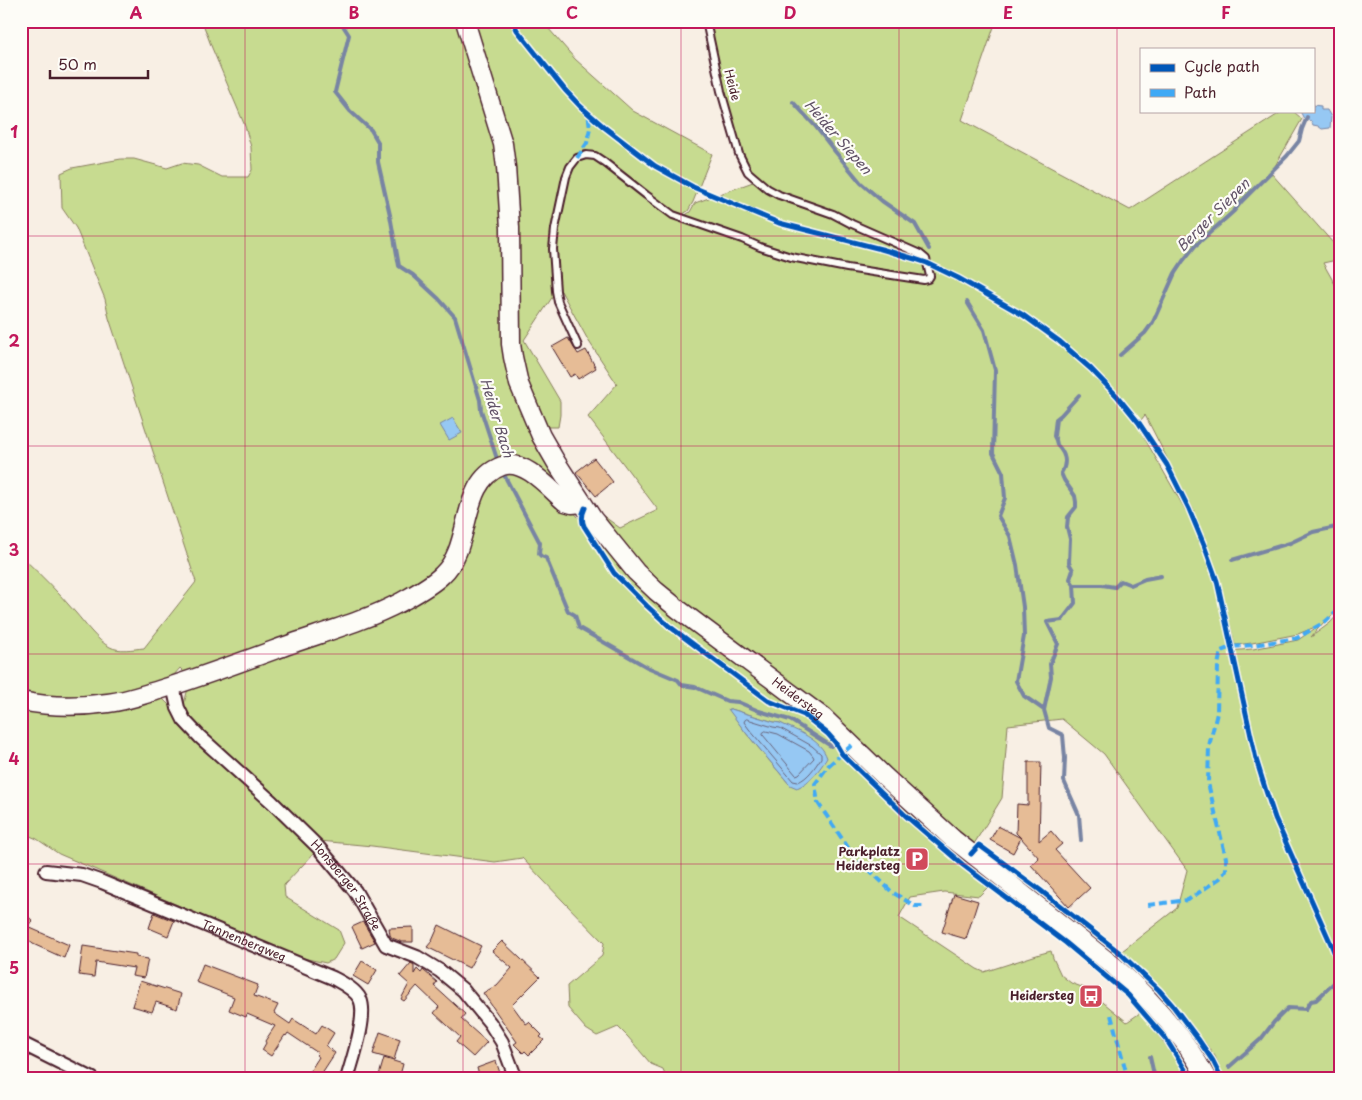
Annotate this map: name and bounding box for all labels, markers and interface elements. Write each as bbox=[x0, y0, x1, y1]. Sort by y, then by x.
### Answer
text: A bbox=[130, 0, 143, 24]
text: B bbox=[349, 0, 360, 24]
text: C bbox=[566, 0, 578, 24]
text: D bbox=[784, 0, 796, 24]
text: E bbox=[1003, 0, 1013, 24]
text: F bbox=[1221, 0, 1231, 24]
scale bar bbox=[50, 48, 148, 80]
legend bbox=[1140, 48, 1314, 112]
text: 50 m bbox=[58, 52, 97, 75]
text: Cycle path bbox=[1184, 54, 1260, 77]
street label: Heide bbox=[720, 67, 746, 102]
text: Path bbox=[1184, 80, 1216, 103]
water label: Heider Siepen bbox=[800, 95, 877, 179]
text: 1 bbox=[10, 119, 18, 143]
water label: Berger Siepen bbox=[1171, 173, 1254, 256]
text: 2 bbox=[8, 328, 20, 352]
water label: Heider Bach bbox=[475, 376, 520, 461]
text: 3 bbox=[9, 537, 19, 561]
street label: Heidersteg bbox=[769, 672, 828, 723]
text: 4 bbox=[9, 746, 20, 770]
street label: Honsberger Straße bbox=[307, 835, 386, 934]
place label: Parkplatz Heidersteg bbox=[836, 842, 900, 874]
parking icon: Parkplatz Heidersteg bbox=[904, 846, 930, 872]
street label: Tannenbergweg bbox=[199, 914, 289, 966]
text: 5 bbox=[9, 955, 19, 979]
bus stop icon: Heidersteg bbox=[1078, 983, 1104, 1009]
place label: Heidersteg bbox=[1010, 986, 1074, 1004]

